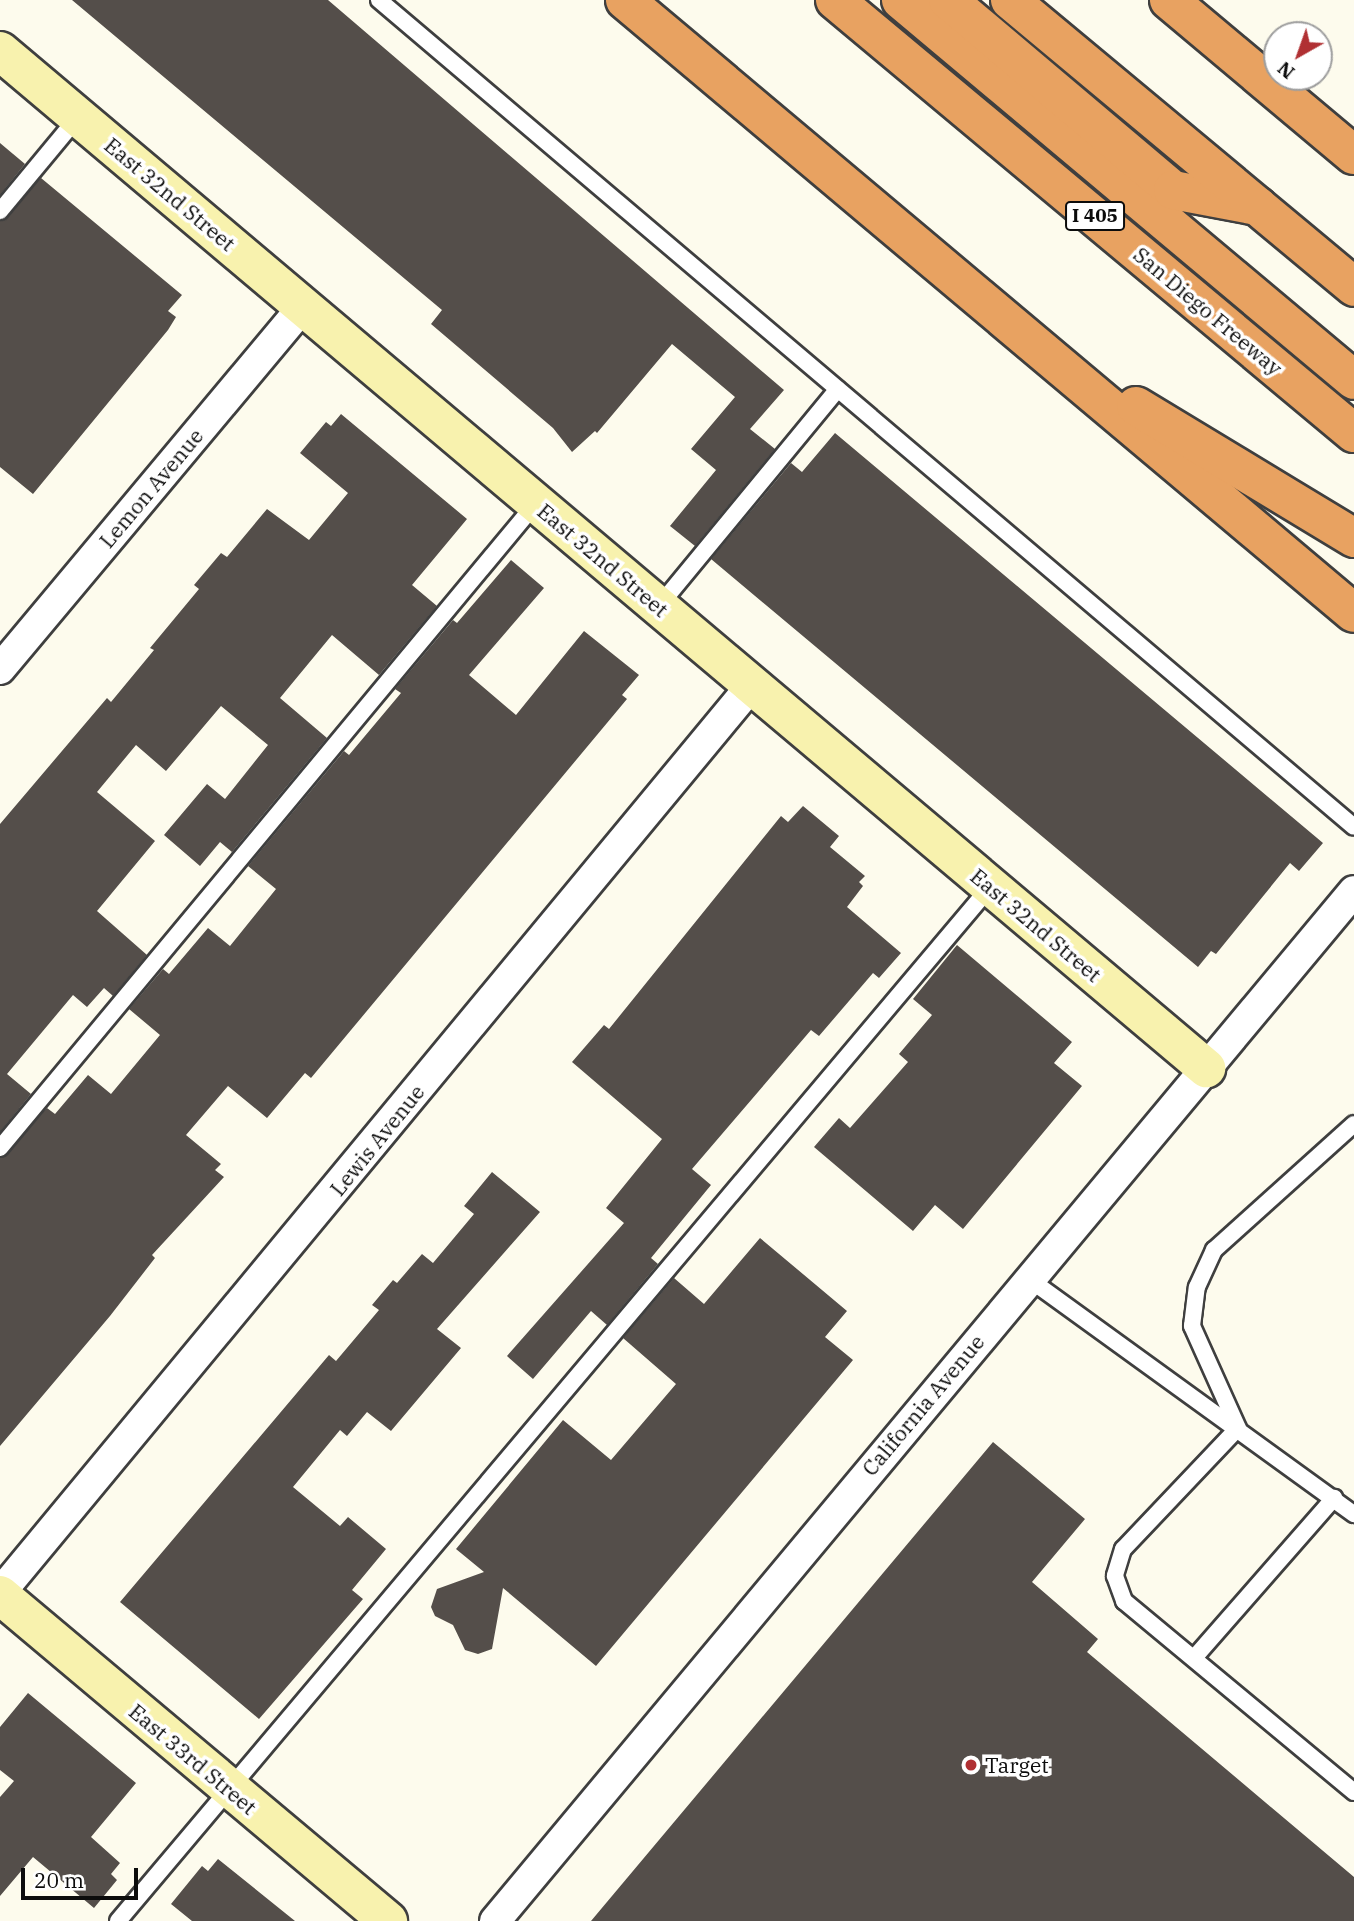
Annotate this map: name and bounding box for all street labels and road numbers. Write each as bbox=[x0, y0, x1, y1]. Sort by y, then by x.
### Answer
street label: East 32nd Street bbox=[100, 132, 240, 256]
road number: I 405 bbox=[1064, 200, 1126, 232]
street label: San Diego Freeway bbox=[1129, 242, 1287, 380]
street label: Lemon Avenue bbox=[94, 423, 208, 553]
street label: East 32nd Street bbox=[533, 498, 673, 622]
street label: East 32nd Street bbox=[966, 863, 1106, 987]
street label: Lewis Avenue bbox=[325, 1079, 429, 1201]
street label: California Avenue bbox=[857, 1329, 989, 1481]
street label: East 33rd Street bbox=[124, 1698, 262, 1820]

